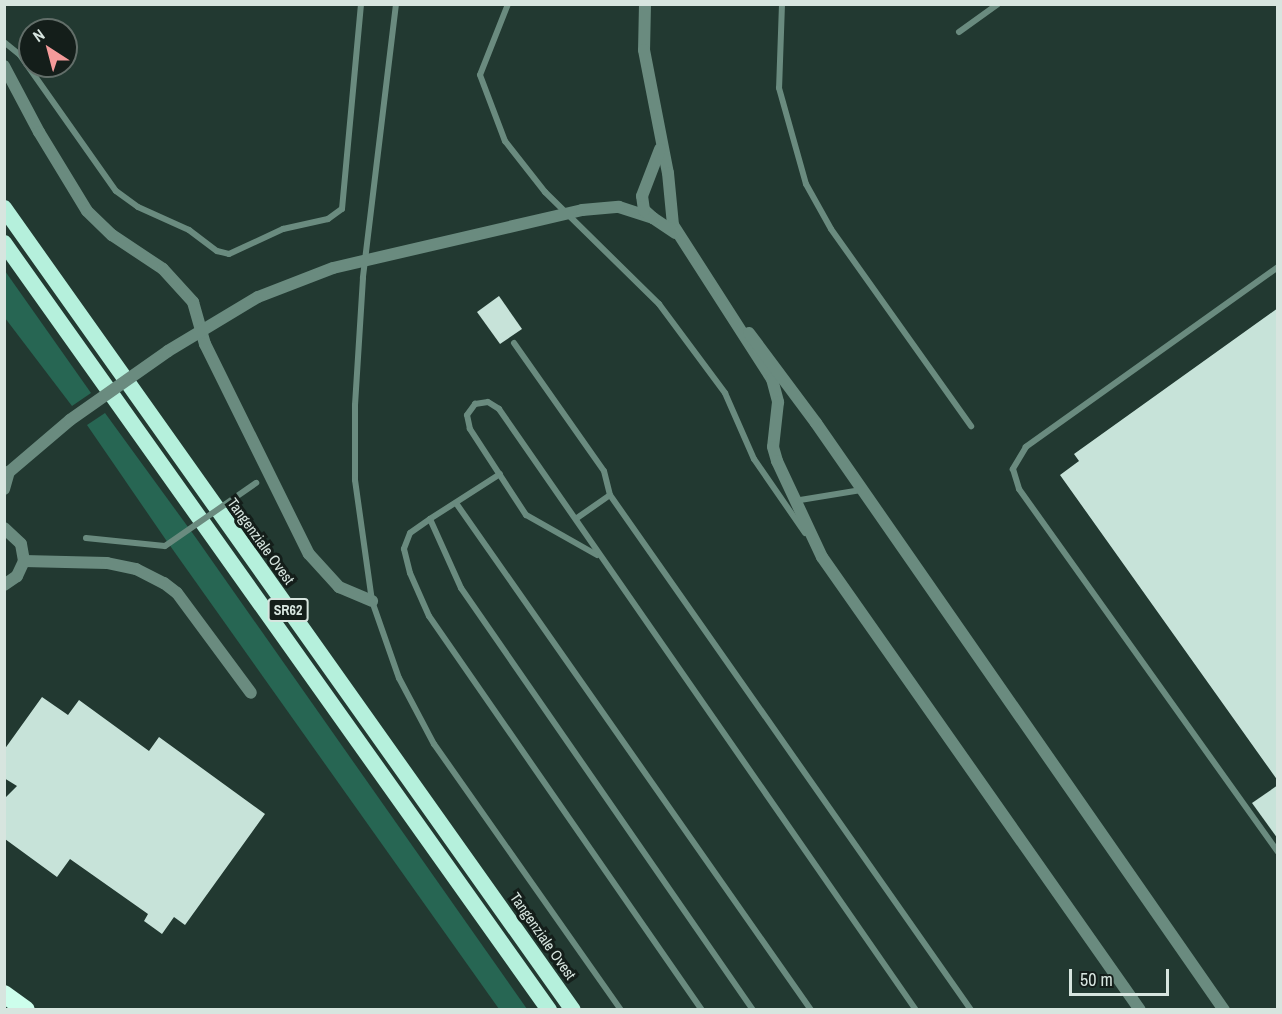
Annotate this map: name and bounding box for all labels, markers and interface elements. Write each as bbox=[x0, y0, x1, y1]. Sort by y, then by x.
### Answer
north arrow bbox=[18, 18, 78, 78]
text: N bbox=[28, 23, 49, 47]
street label: Tangenziale Ovest bbox=[224, 494, 298, 588]
road number: SR62 bbox=[267, 599, 309, 621]
street label: Tangenziale Ovest bbox=[506, 889, 580, 983]
scale bar bbox=[1072, 957, 1172, 995]
text: 50 m bbox=[1080, 967, 1113, 992]

